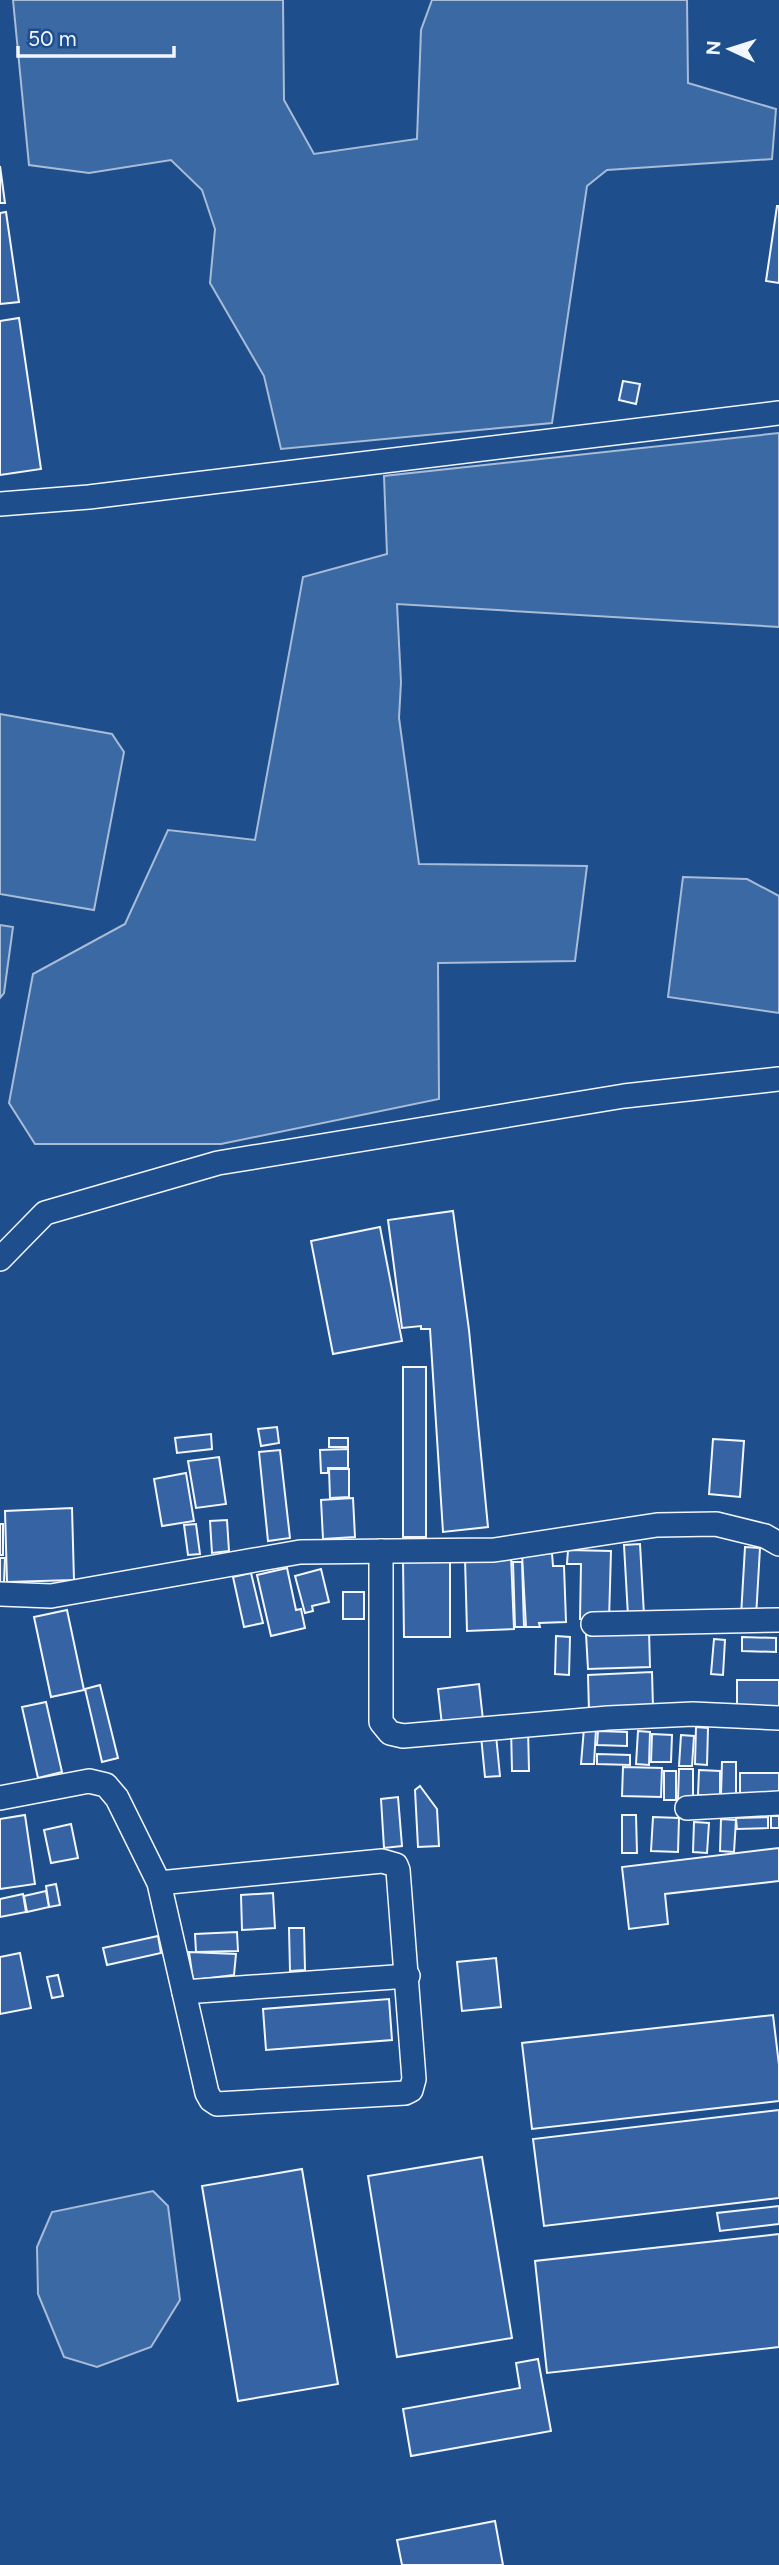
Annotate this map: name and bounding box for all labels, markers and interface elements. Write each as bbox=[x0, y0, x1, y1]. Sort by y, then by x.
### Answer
scale bar bbox=[18, 14, 173, 58]
north arrow bbox=[695, 14, 765, 84]
text: 50 m bbox=[28, 26, 77, 51]
text: N bbox=[702, 40, 726, 56]

